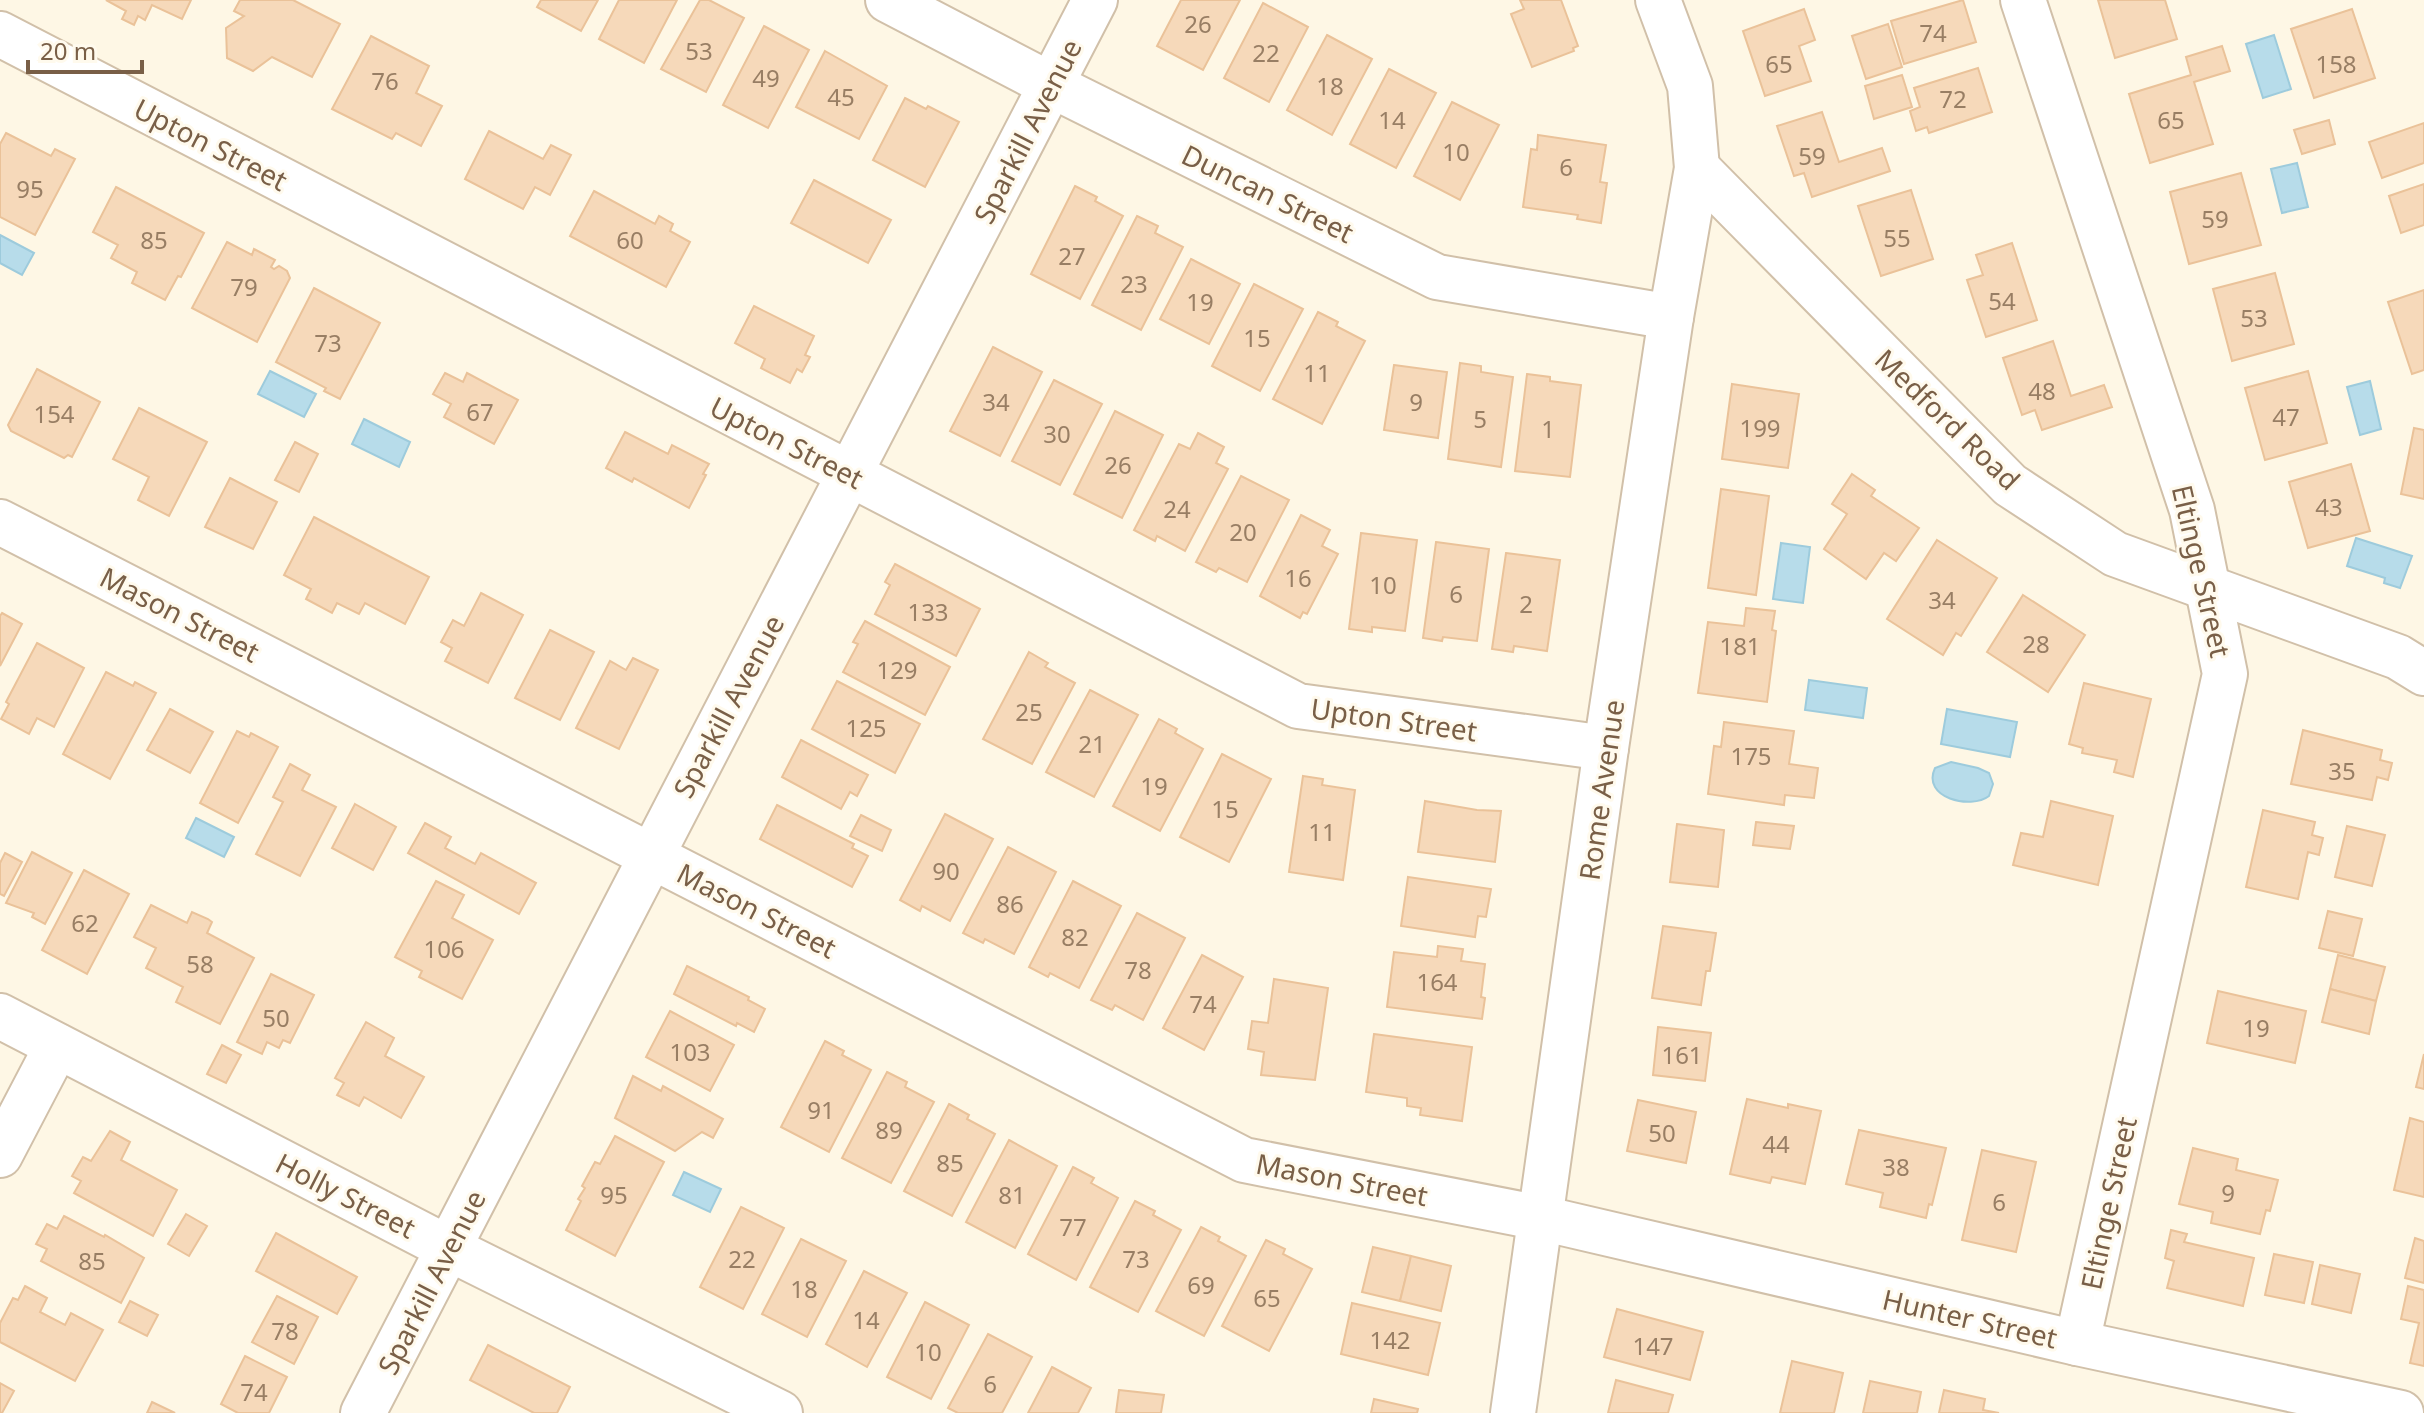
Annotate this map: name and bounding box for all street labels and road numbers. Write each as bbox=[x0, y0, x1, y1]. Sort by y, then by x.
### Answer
street label: Sparkill Avenue bbox=[964, 32, 1090, 230]
street label: Upton Street bbox=[128, 89, 294, 199]
street label: Duncan Street bbox=[1176, 135, 1360, 251]
street label: Medford Road bbox=[1867, 340, 2029, 498]
street label: Upton Street bbox=[704, 387, 870, 497]
street label: Eltinge Street bbox=[2164, 481, 2240, 661]
street label: Mason Street bbox=[94, 558, 266, 670]
street label: Sparkill Avenue bbox=[664, 608, 792, 804]
street label: Upton Street bbox=[1308, 689, 1480, 749]
street label: Rome Avenue bbox=[1570, 697, 1632, 883]
street label: Mason Street bbox=[671, 854, 843, 966]
street label: Eltinge Street bbox=[2071, 1113, 2145, 1293]
street label: Holly Street bbox=[270, 1144, 422, 1246]
street label: Mason Street bbox=[1253, 1144, 1431, 1214]
street label: Sparkill Avenue bbox=[368, 1183, 494, 1381]
street label: Hunter Street bbox=[1879, 1279, 2061, 1357]

